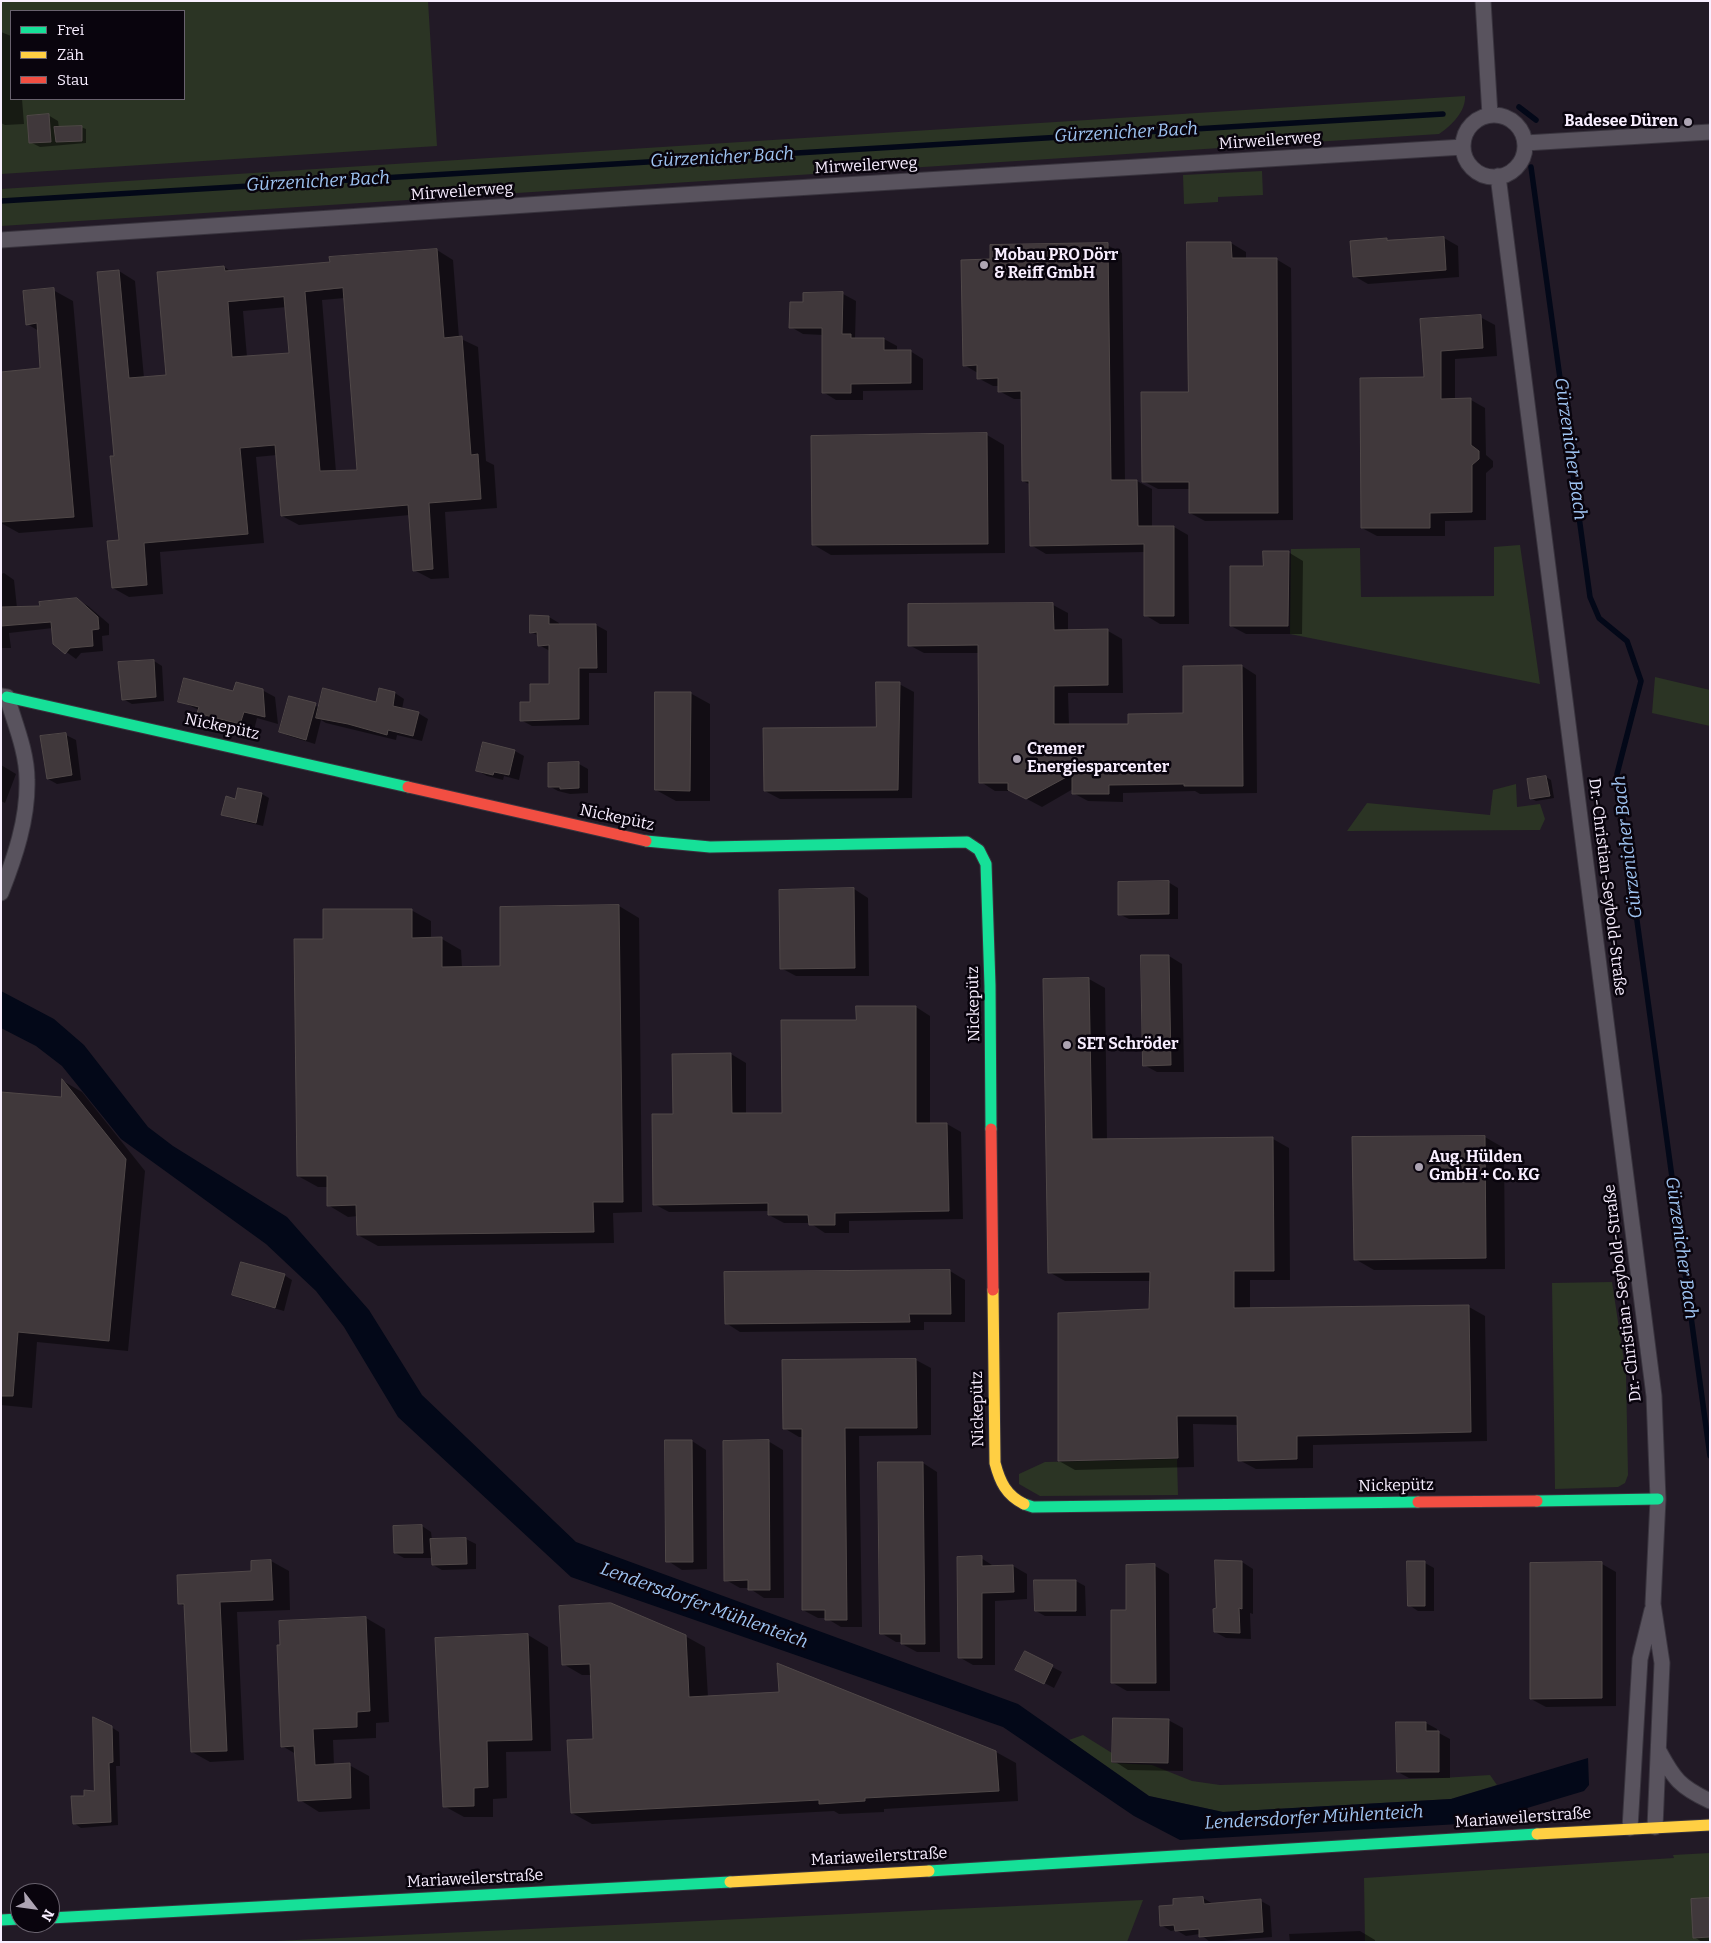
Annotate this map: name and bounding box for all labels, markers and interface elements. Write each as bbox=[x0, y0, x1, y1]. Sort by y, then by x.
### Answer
legend bbox=[10, 10, 185, 100]
text: Frei bbox=[57, 21, 84, 39]
text: Zäh bbox=[57, 46, 84, 64]
text: Stau bbox=[57, 71, 89, 89]
place label: Badesee Düren bbox=[1564, 112, 1678, 132]
marker: Badesee Düren bbox=[1682, 116, 1694, 128]
water label: Gürzenicher Bach bbox=[1054, 118, 1198, 148]
street label: Mirweilerweg bbox=[1218, 128, 1322, 154]
water label: Gürzenicher Bach bbox=[650, 143, 794, 173]
street label: Mirweilerweg bbox=[814, 154, 918, 178]
water label: Gürzenicher Bach bbox=[246, 167, 390, 197]
street label: Mirweilerweg bbox=[410, 179, 514, 205]
place label: Mobau PRO Dörr & Reiff GmbH bbox=[994, 246, 1118, 284]
marker: Mobau PRO Dörr & Reiff GmbH bbox=[978, 259, 990, 271]
water label: Gürzenicher Bach bbox=[1549, 376, 1591, 522]
street label: Nickepütz bbox=[183, 710, 261, 744]
place label: Cremer Energiesparcenter bbox=[1027, 740, 1169, 778]
marker: Cremer Energiesparcenter bbox=[1011, 753, 1023, 765]
water label: Gürzenicher Bach bbox=[1609, 774, 1647, 920]
street label: Dr.-Christian-Seybold-Straße bbox=[1584, 777, 1630, 997]
street label: Nickepütz bbox=[578, 801, 656, 835]
street label: Nickepütz bbox=[964, 966, 984, 1042]
place label: SET Schröder bbox=[1077, 1035, 1178, 1055]
marker: SET Schröder bbox=[1061, 1039, 1073, 1051]
place label: Aug. Hülden GmbH + Co. KG bbox=[1429, 1148, 1540, 1186]
marker: Aug. Hülden GmbH + Co. KG bbox=[1413, 1161, 1425, 1173]
water label: Gürzenicher Bach bbox=[1660, 1175, 1702, 1321]
street label: Dr.-Christian-Seybold-Straße bbox=[1600, 1183, 1646, 1403]
street label: Nickepütz bbox=[968, 1371, 988, 1447]
street label: Nickepütz bbox=[1358, 1476, 1434, 1496]
water label: Lendersdorfer Mühlenteich bbox=[597, 1558, 811, 1654]
water label: Lendersdorfer Mühlenteich bbox=[1204, 1801, 1424, 1835]
street label: Mariaweilerstraße bbox=[1454, 1804, 1592, 1832]
street label: Mariaweilerstraße bbox=[810, 1844, 948, 1870]
street label: Mariaweilerstraße bbox=[406, 1866, 544, 1892]
north arrow bbox=[10, 1883, 60, 1933]
text: N bbox=[37, 1906, 58, 1924]

